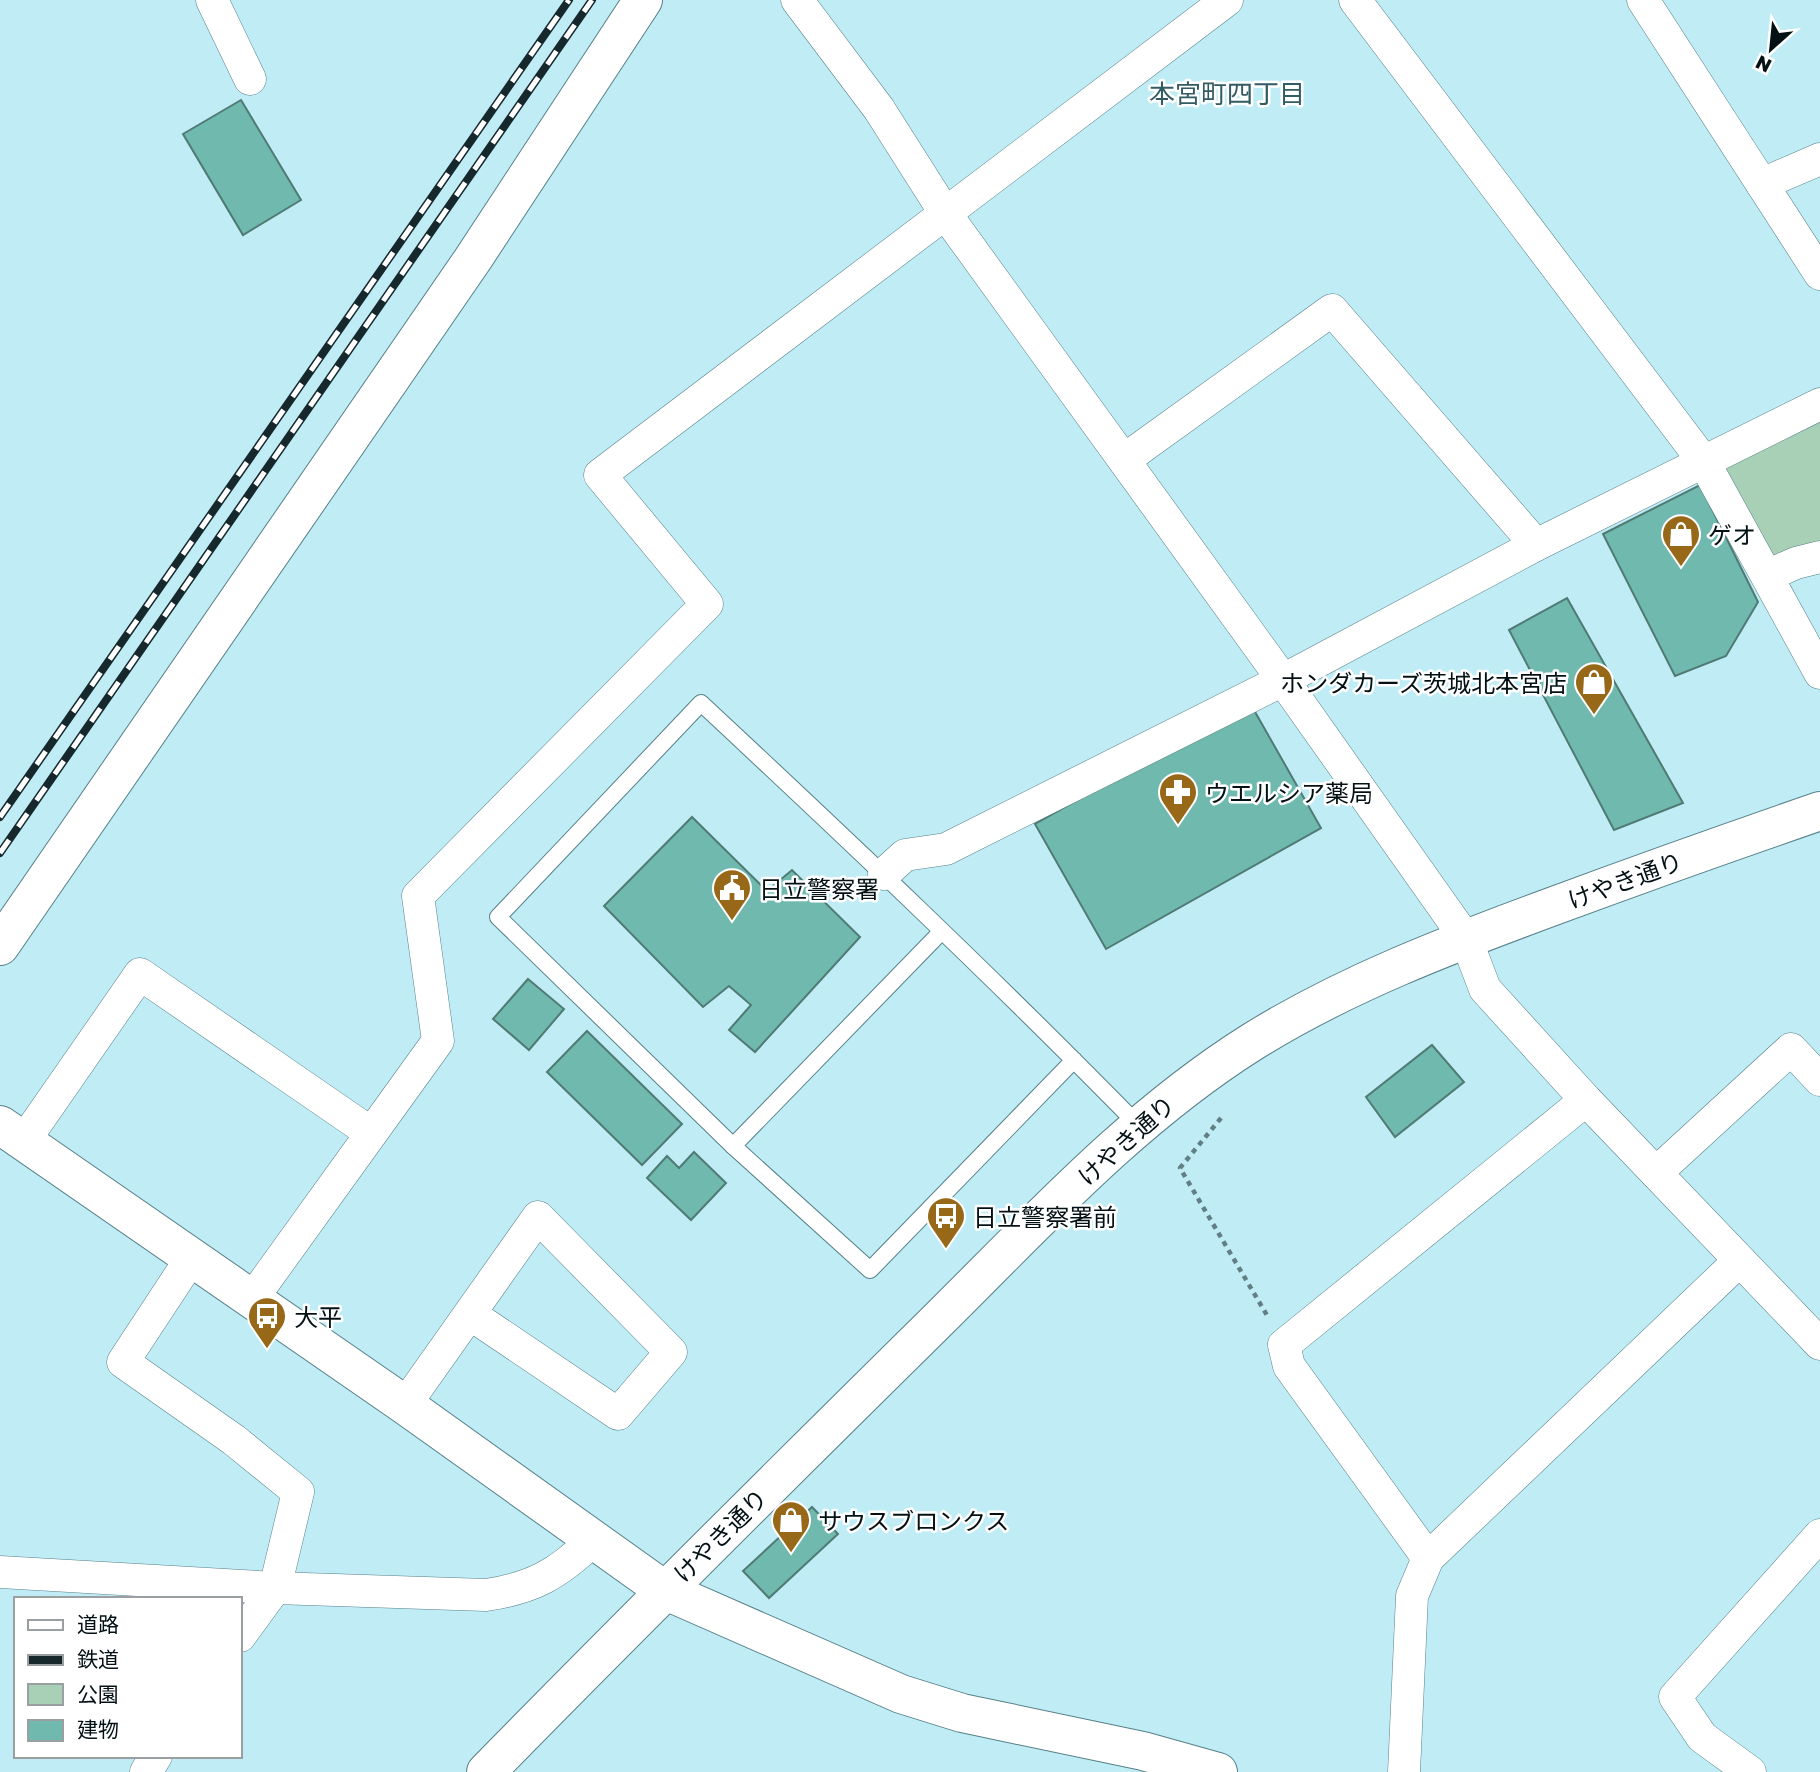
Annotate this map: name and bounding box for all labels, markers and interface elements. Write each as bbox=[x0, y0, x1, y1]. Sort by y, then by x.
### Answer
north arrow bbox=[1736, 14, 1806, 84]
text: N bbox=[1751, 51, 1775, 78]
district label: 本宮町四丁目 bbox=[1149, 78, 1305, 109]
shop icon: ゲオ bbox=[1660, 513, 1702, 568]
place label: ゲオ bbox=[1708, 520, 1756, 549]
shop icon: ホンダカーズ茨城北本宮店 bbox=[1573, 661, 1615, 716]
place label: ホンダカーズ茨城北本宮店 bbox=[1280, 668, 1567, 697]
pharmacy icon: ウエルシア薬局 bbox=[1157, 771, 1199, 826]
place label: ウエルシア薬局 bbox=[1205, 778, 1373, 807]
street label: けやき通り bbox=[1564, 846, 1686, 914]
public building icon: 日立警察署 bbox=[711, 867, 753, 922]
place label: 日立警察署 bbox=[759, 874, 879, 903]
street label: けやき通り bbox=[1072, 1089, 1180, 1191]
bus stop icon: 日立警察署前 bbox=[925, 1195, 967, 1250]
place label: 日立警察署前 bbox=[973, 1202, 1117, 1231]
bus stop icon: 大平 bbox=[246, 1295, 288, 1350]
place label: 大平 bbox=[294, 1302, 342, 1331]
street label: けやき通り bbox=[667, 1482, 773, 1588]
shop icon: サウスブロンクス bbox=[770, 1499, 812, 1554]
place label: サウスブロンクス bbox=[818, 1506, 1009, 1535]
legend bbox=[14, 1597, 242, 1758]
text: 道路 bbox=[77, 1611, 119, 1637]
text: 鉄道 bbox=[77, 1646, 119, 1672]
text: 公園 bbox=[77, 1681, 119, 1707]
text: 建物 bbox=[77, 1716, 119, 1742]

